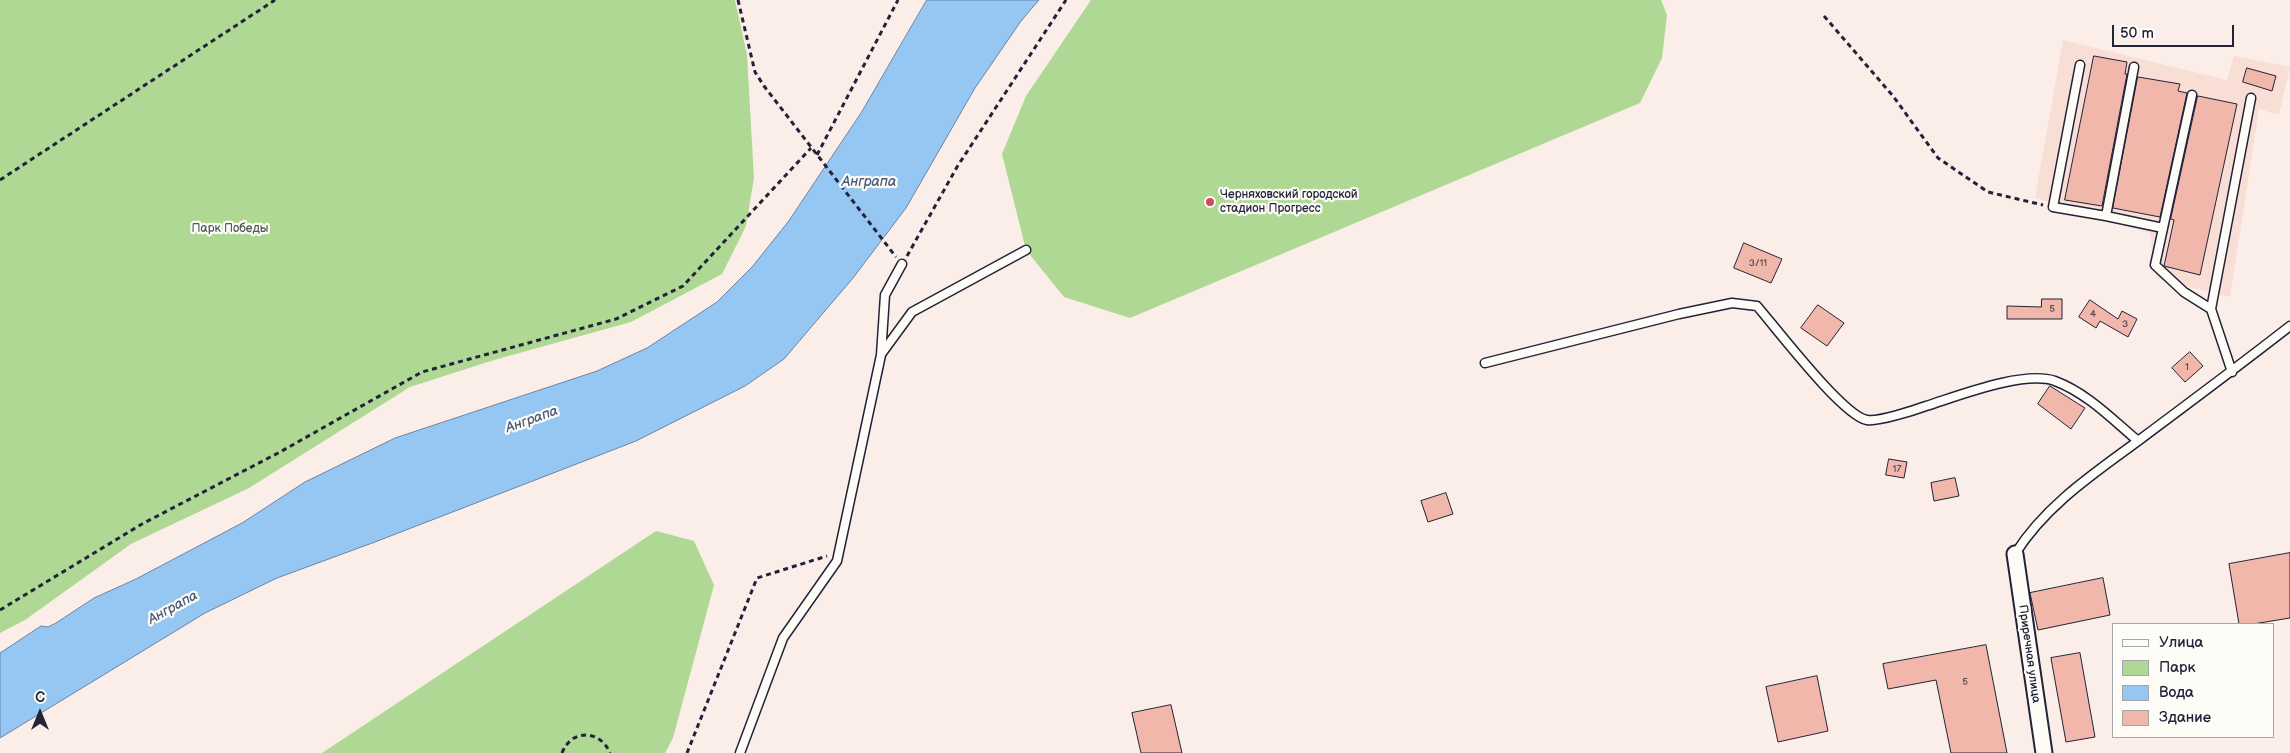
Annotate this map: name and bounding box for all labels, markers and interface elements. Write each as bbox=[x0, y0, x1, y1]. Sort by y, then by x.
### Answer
scale bar bbox=[2115, 15, 2238, 47]
text: 50 m bbox=[2120, 24, 2154, 43]
water label: Анграпа bbox=[842, 174, 896, 190]
place label: Черняховский городской стадион Прогресс bbox=[1220, 188, 1358, 216]
marker: Черняховский городской стадион Прогресс bbox=[1204, 196, 1216, 208]
park label: Парк Победы bbox=[192, 222, 268, 236]
house number: 3/11 bbox=[1749, 257, 1767, 269]
house number: 5 bbox=[2049, 303, 2055, 315]
house number: 4 bbox=[2090, 308, 2096, 320]
house number: 3 bbox=[2122, 318, 2128, 330]
house number: 1 bbox=[2185, 361, 2189, 373]
water label: Анграпа bbox=[504, 403, 560, 437]
house number: 17 bbox=[1893, 463, 1901, 475]
water label: Анграпа bbox=[145, 587, 201, 629]
street label: Приречная улица bbox=[2015, 604, 2043, 704]
legend bbox=[2112, 623, 2275, 738]
text: Улица bbox=[2159, 633, 2203, 652]
text: Парк bbox=[2159, 658, 2196, 677]
house number: 5 bbox=[1962, 676, 1968, 688]
text: Вода bbox=[2159, 683, 2194, 702]
north arrow bbox=[15, 688, 65, 738]
text: С bbox=[35, 689, 45, 706]
text: Здание bbox=[2159, 708, 2211, 727]

